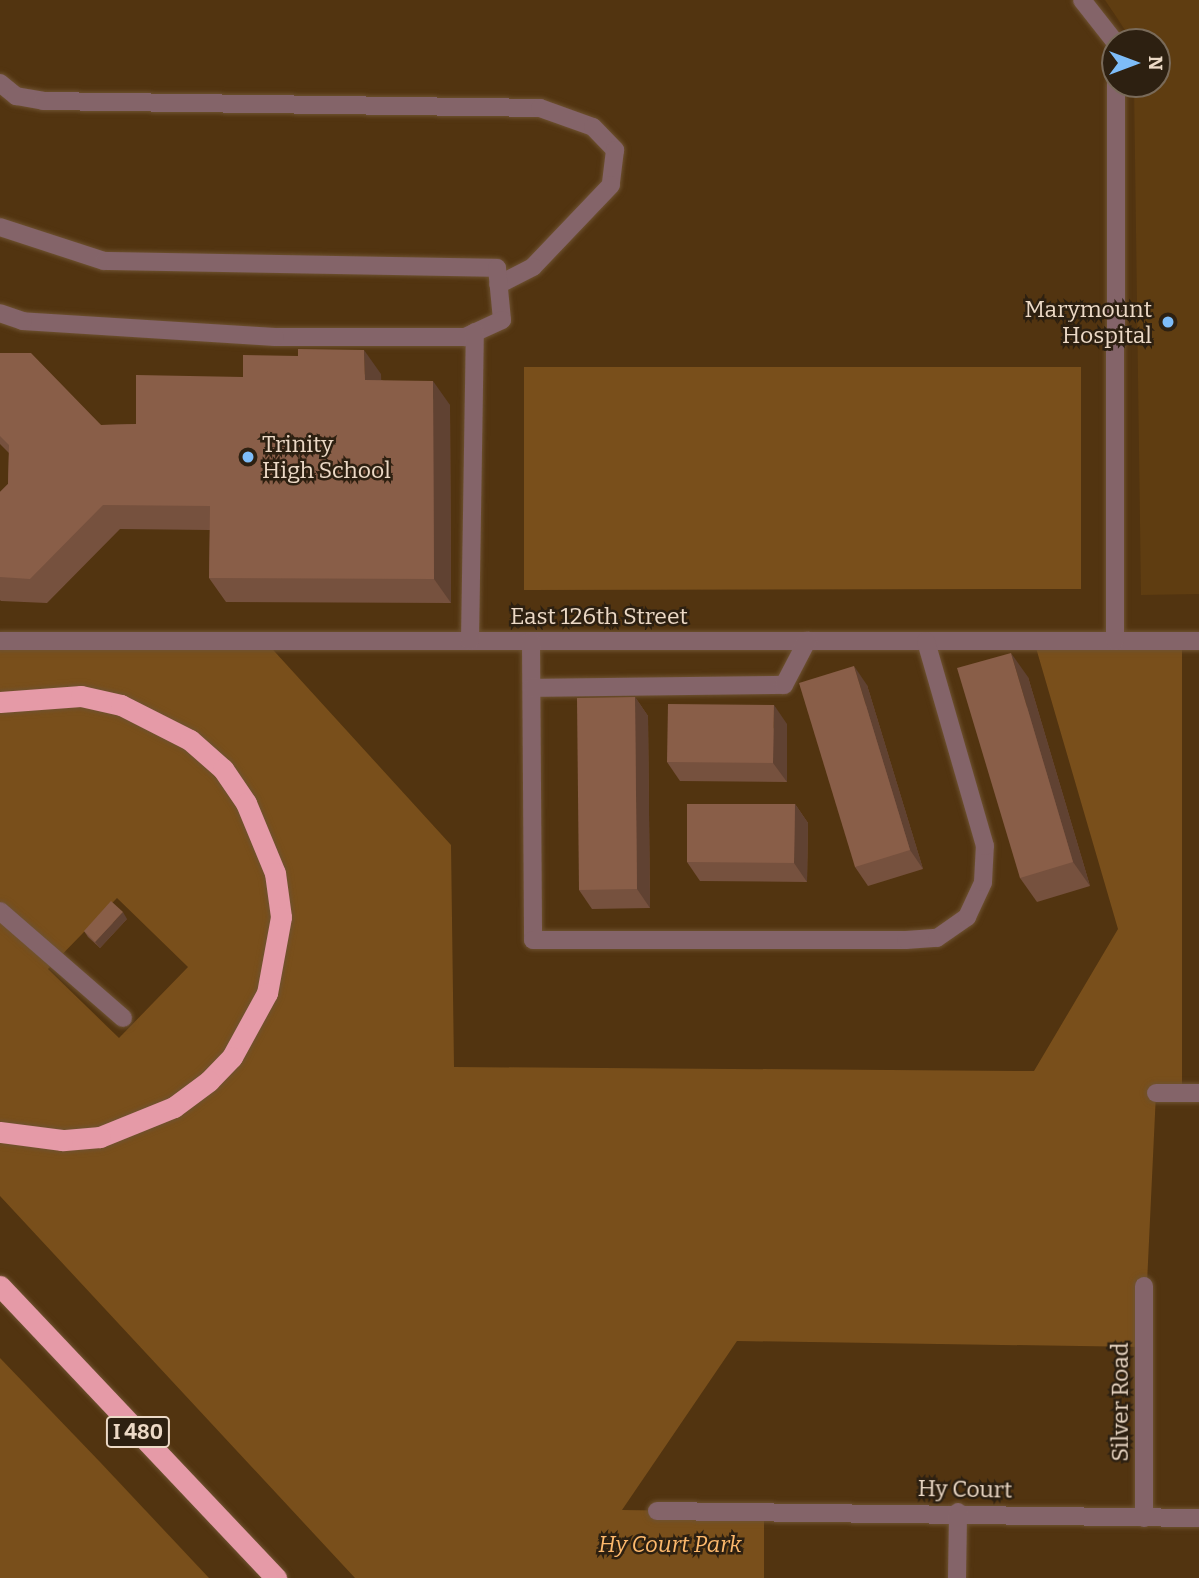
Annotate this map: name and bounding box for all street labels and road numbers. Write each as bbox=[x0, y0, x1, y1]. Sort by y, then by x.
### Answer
street label: East 126th Street bbox=[510, 602, 688, 630]
street label: Silver Road bbox=[1106, 1342, 1134, 1462]
road number: I 480 bbox=[105, 1414, 171, 1450]
street label: Hy Court bbox=[917, 1474, 1013, 1504]

